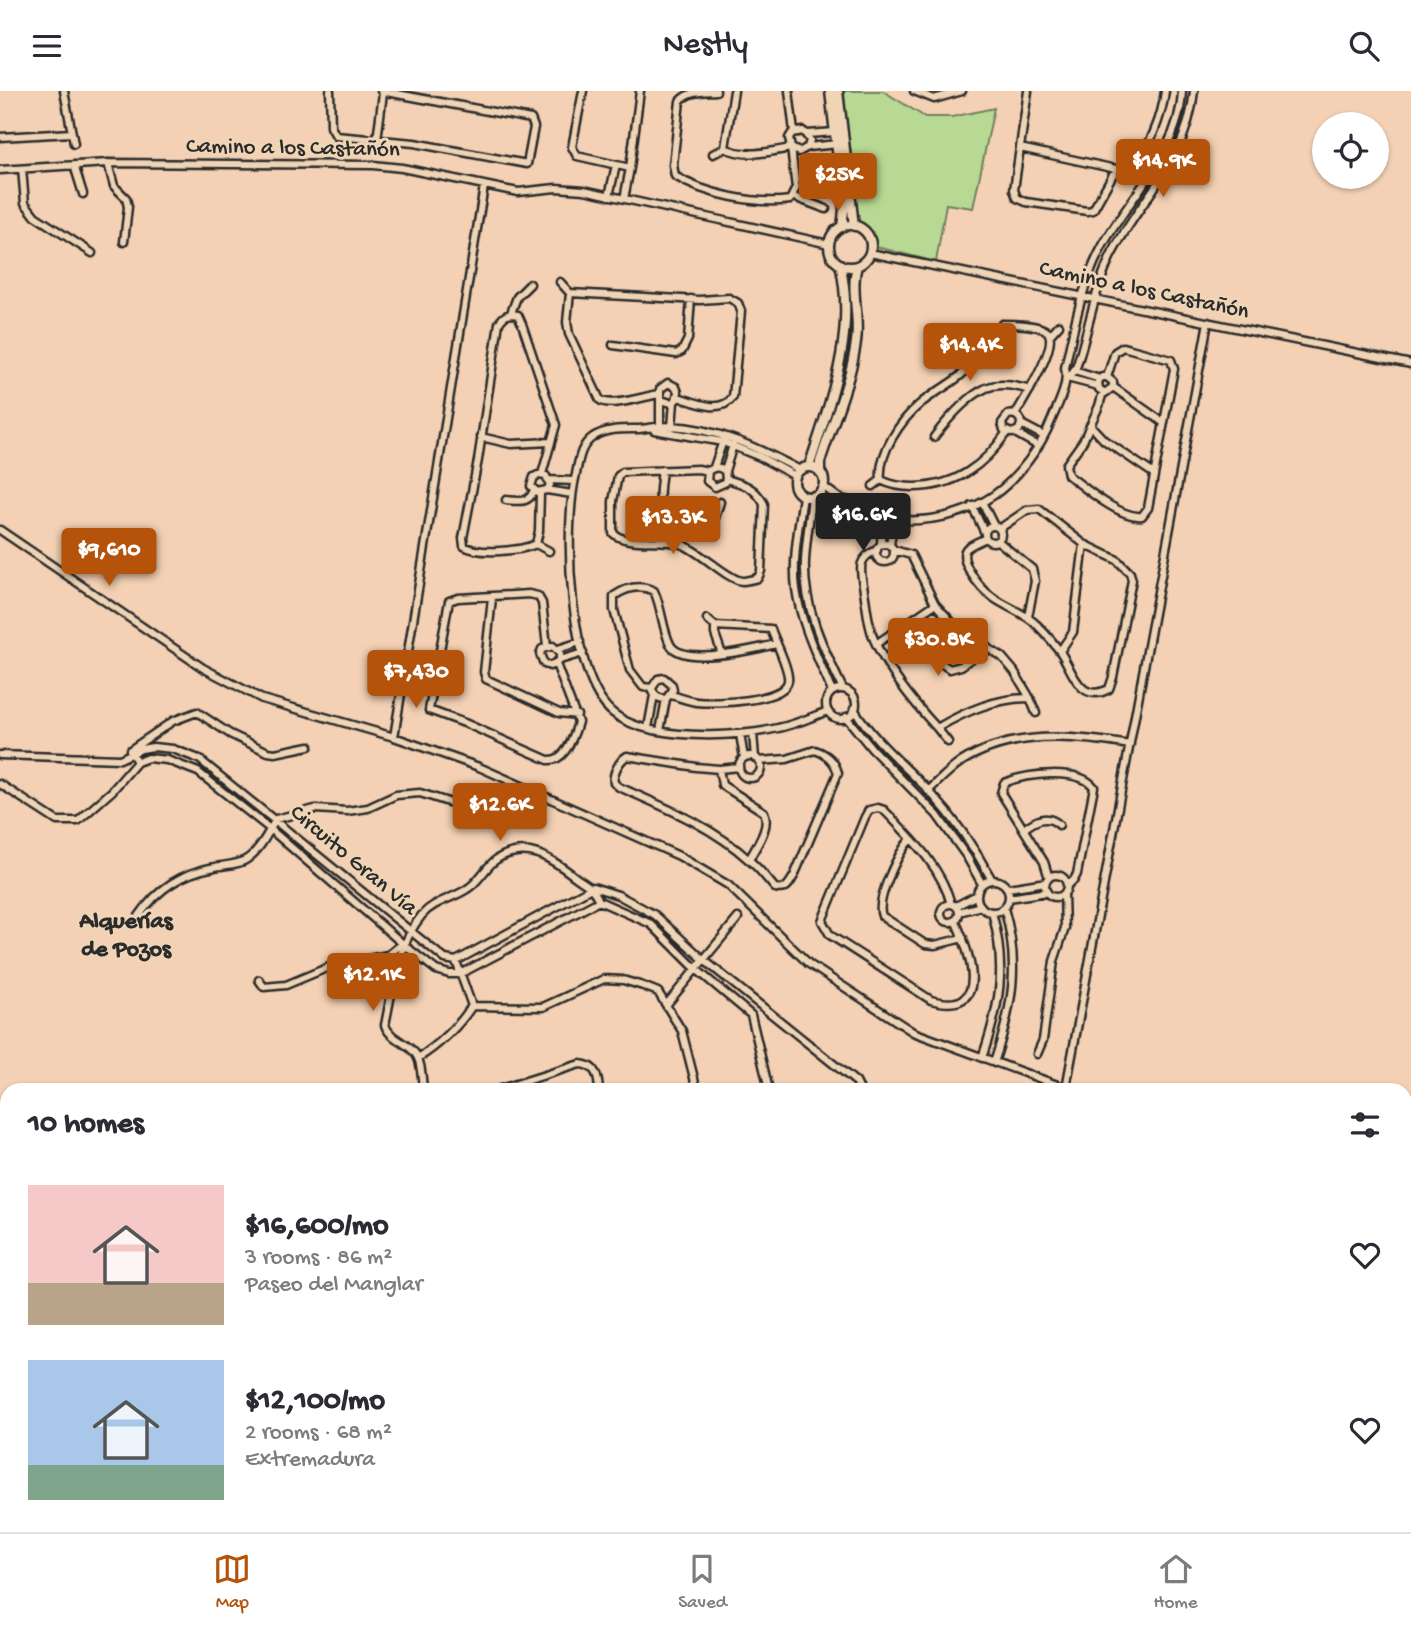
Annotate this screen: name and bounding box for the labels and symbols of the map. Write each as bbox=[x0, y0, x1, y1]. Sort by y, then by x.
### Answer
street label: Camino a los Castañón bbox=[186, 134, 400, 164]
pin: $14.9K bbox=[1106, 139, 1220, 199]
pin: $25K bbox=[797, 153, 879, 213]
street label: Camino a los Castañón bbox=[1037, 256, 1251, 326]
pin: $14.4K bbox=[913, 323, 1027, 383]
pin: $16.6K bbox=[806, 493, 920, 553]
pin: $13.3K bbox=[616, 497, 730, 556]
pin: $9,610 bbox=[52, 529, 166, 588]
pin: $30.8K bbox=[881, 619, 995, 678]
pin: $7,430 bbox=[359, 651, 473, 710]
pin: $12.6K bbox=[443, 783, 557, 843]
street label: Circuito Gran Vía bbox=[284, 800, 423, 923]
district label: Alquerías de Pozos bbox=[78, 908, 174, 965]
pin: $12.1K bbox=[316, 953, 430, 1013]

